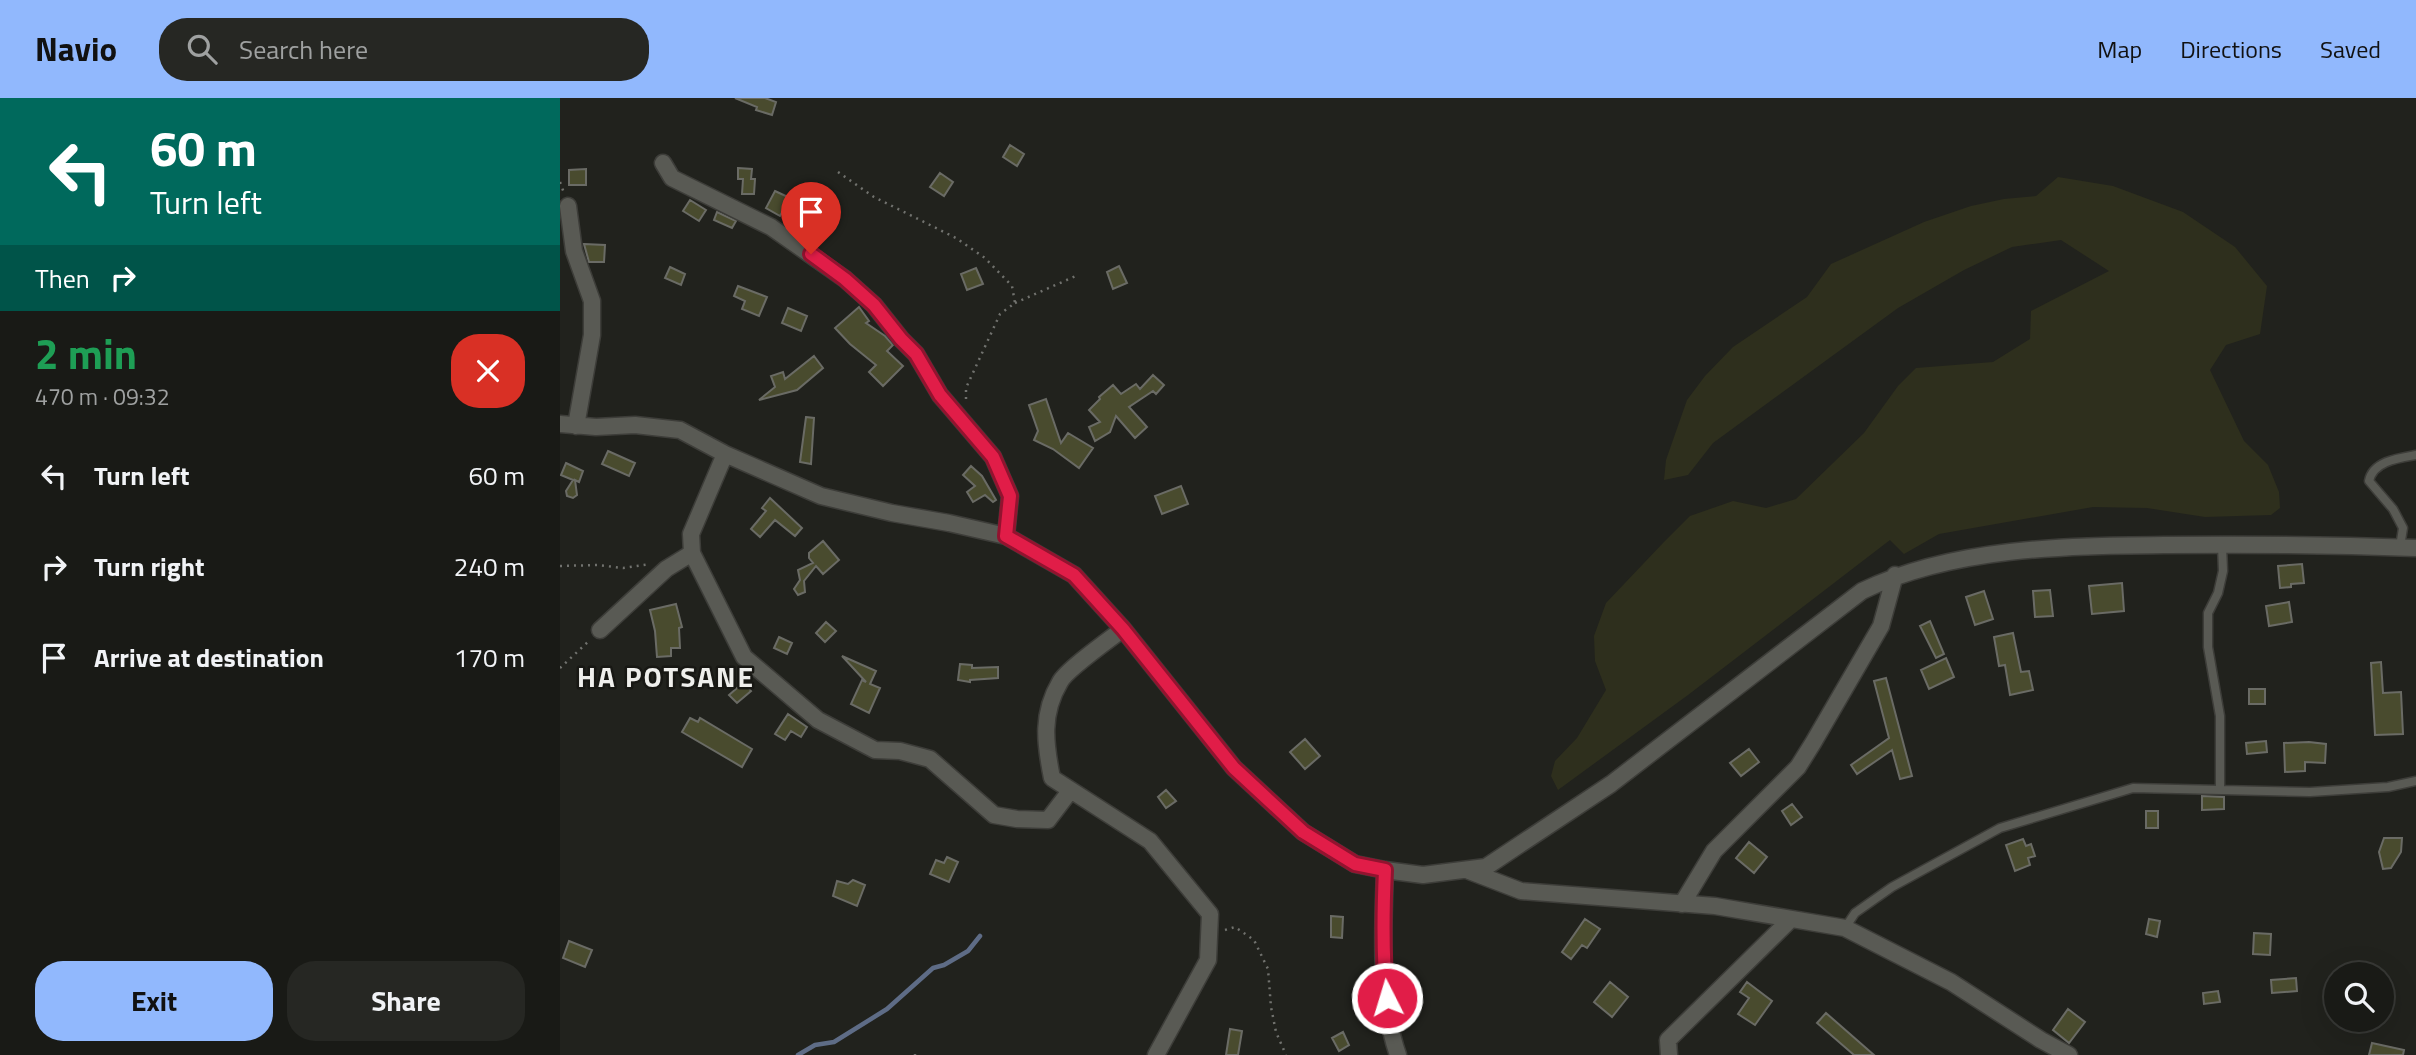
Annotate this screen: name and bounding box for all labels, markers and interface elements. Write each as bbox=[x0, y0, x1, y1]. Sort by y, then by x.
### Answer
search box bbox=[159, 18, 649, 81]
text: Navio bbox=[35, 24, 117, 74]
icon: search bbox=[183, 30, 221, 68]
text: Search here bbox=[239, 30, 368, 69]
text: Map bbox=[2097, 31, 2142, 67]
text: Directions bbox=[2180, 31, 2282, 67]
text: Saved bbox=[2320, 31, 2381, 67]
text: 60 m bbox=[150, 110, 257, 185]
icon: left bbox=[35, 126, 126, 217]
text: Turn left bbox=[150, 178, 262, 226]
pin bbox=[781, 182, 841, 254]
icon: arrive bbox=[792, 193, 830, 231]
text: Then bbox=[35, 259, 90, 298]
icon: right bbox=[104, 259, 142, 297]
text: 2 min bbox=[35, 321, 137, 385]
button: close bbox=[451, 334, 525, 408]
text: 470 m · 09:32 bbox=[35, 379, 170, 414]
text: Turn left bbox=[94, 456, 189, 495]
text: 60 m bbox=[468, 456, 525, 495]
icon: left bbox=[35, 457, 73, 495]
text: Turn right bbox=[94, 547, 205, 586]
text: 240 m bbox=[454, 547, 525, 586]
icon: right bbox=[35, 548, 73, 586]
text: Arrive at destination bbox=[94, 638, 324, 677]
text: 170 m bbox=[454, 638, 525, 677]
icon: arrive bbox=[35, 639, 73, 677]
district label: HA POTSANE bbox=[577, 655, 755, 698]
button: Exit bbox=[35, 961, 273, 1041]
button: Share bbox=[287, 961, 525, 1041]
position arrow bbox=[1350, 961, 1424, 1035]
map controls bbox=[2324, 962, 2394, 1032]
button: search bbox=[2324, 962, 2394, 1032]

